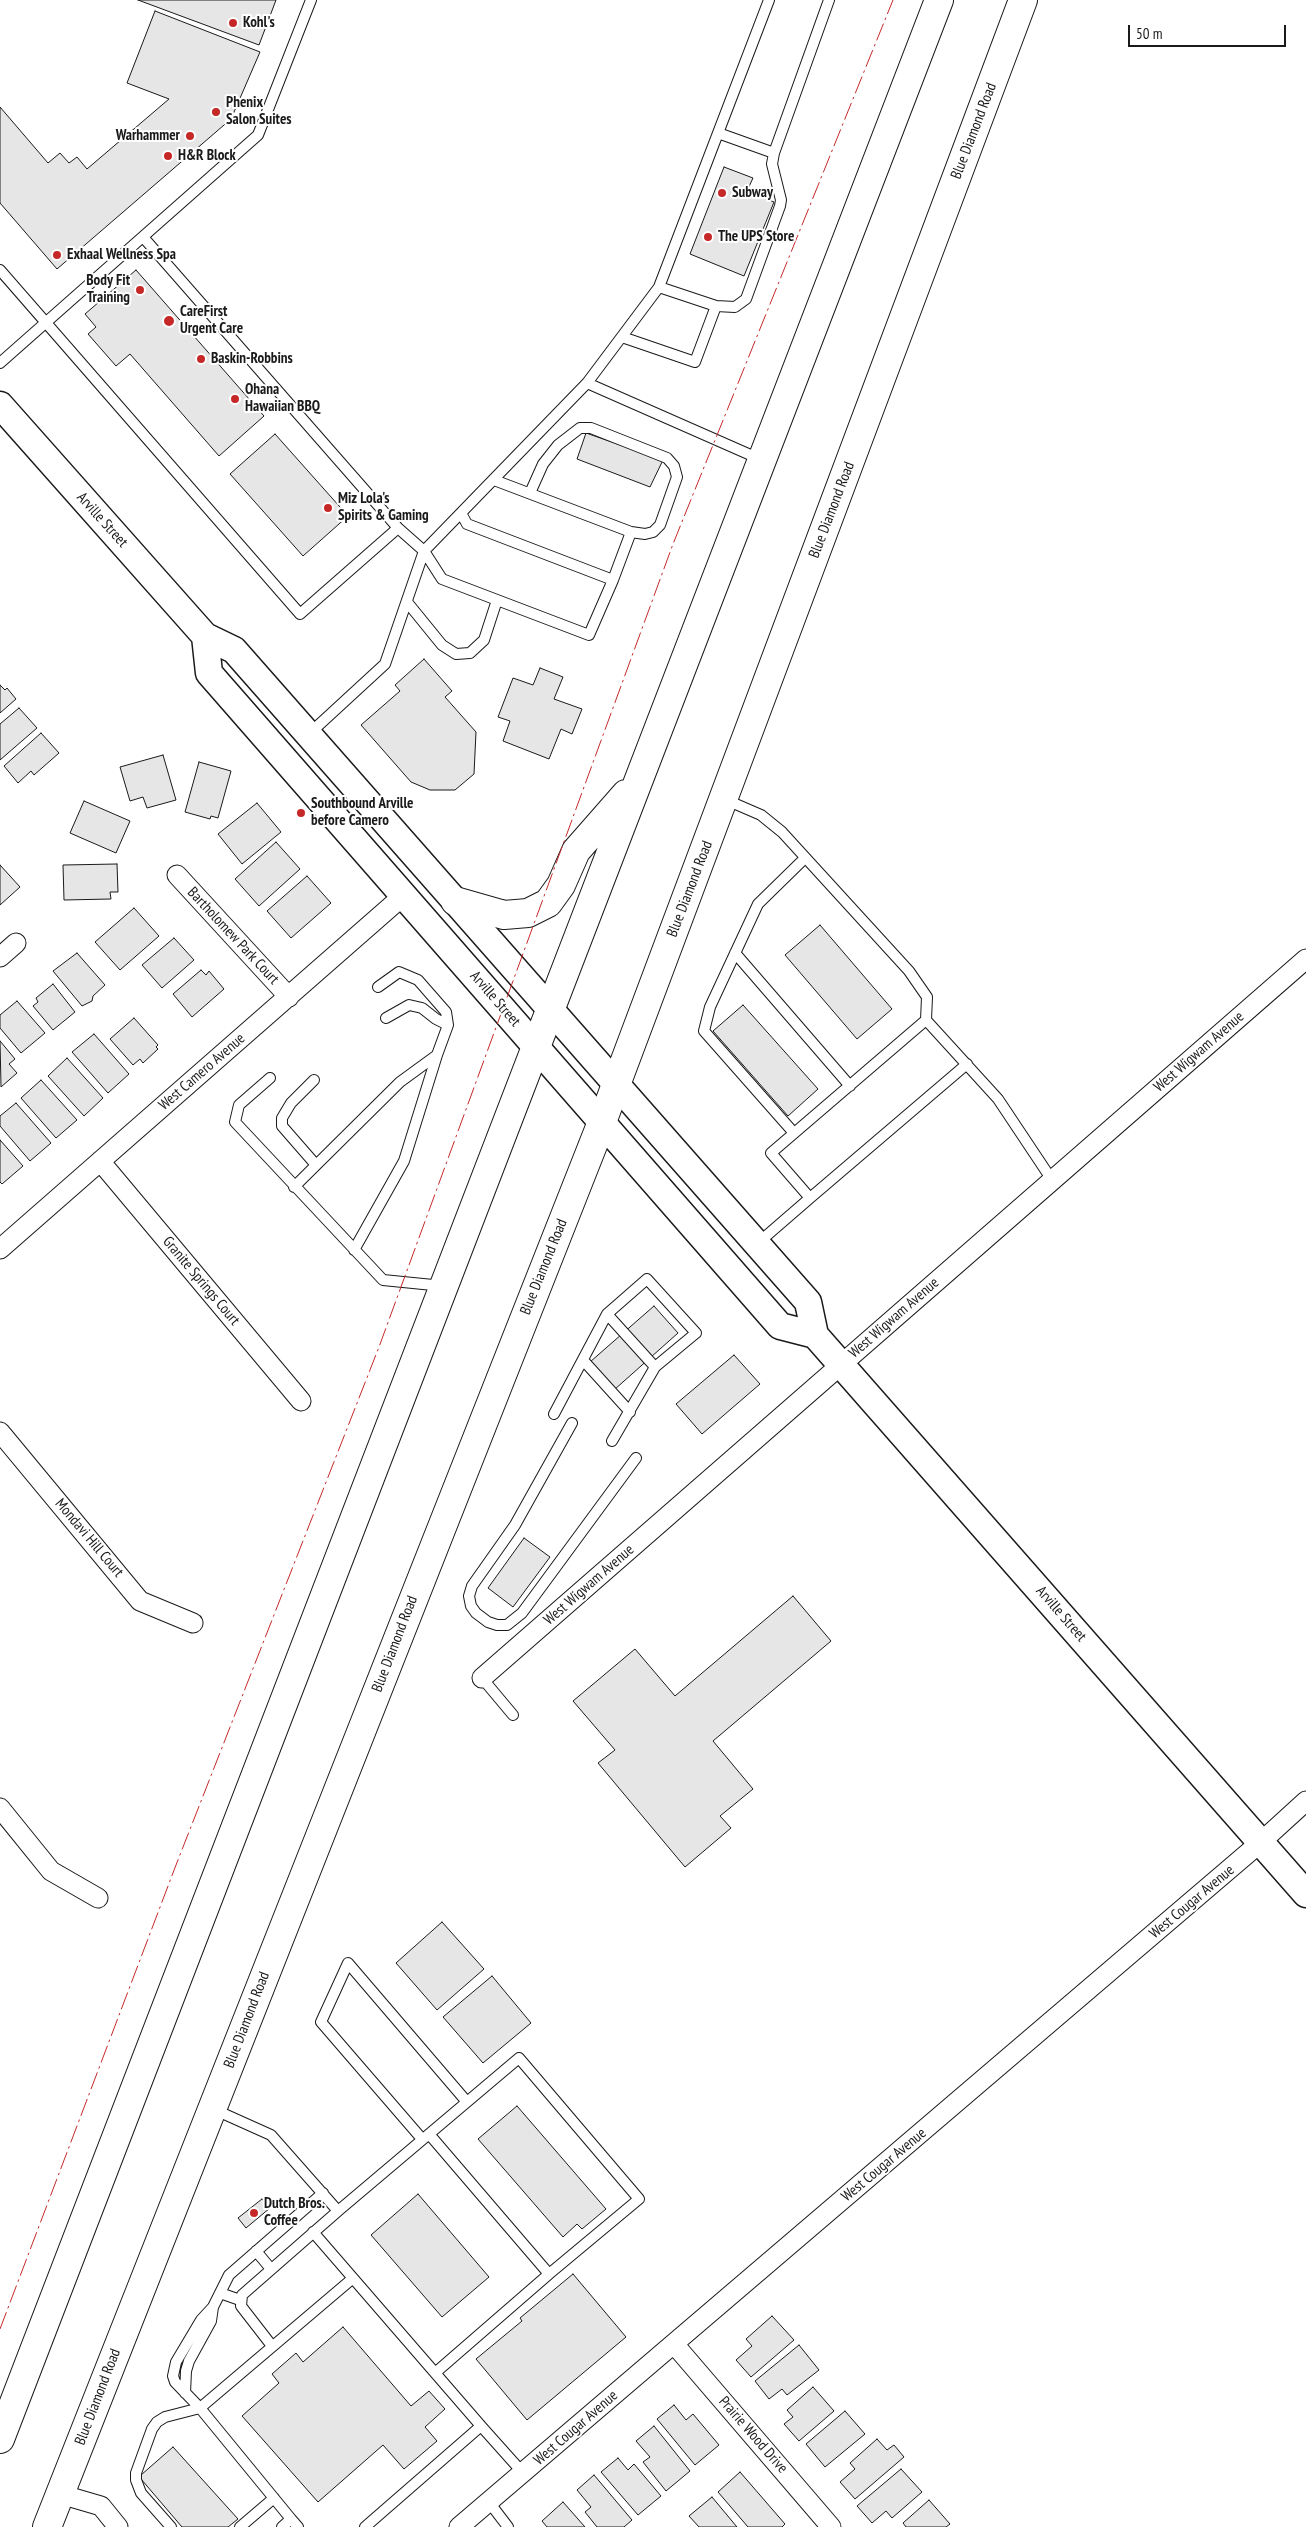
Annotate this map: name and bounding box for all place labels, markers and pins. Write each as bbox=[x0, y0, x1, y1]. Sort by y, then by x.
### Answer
place label: Kohl's bbox=[243, 14, 275, 32]
marker: Kohl's bbox=[227, 17, 239, 29]
place label: Phenix Salon Suites bbox=[226, 94, 292, 129]
marker: Phenix Salon Suites bbox=[210, 106, 222, 118]
place label: Warhammer bbox=[116, 127, 180, 145]
marker: Warhammer bbox=[184, 130, 196, 142]
place label: H&R Block bbox=[178, 147, 236, 165]
marker: H&R Block bbox=[162, 150, 174, 162]
place label: Subway bbox=[732, 184, 773, 202]
marker: Subway bbox=[716, 187, 728, 199]
place label: The UPS Store bbox=[718, 228, 794, 246]
marker: The UPS Store bbox=[702, 231, 714, 243]
place label: Exhaal Wellness Spa bbox=[67, 246, 176, 264]
marker: Exhaal Wellness Spa bbox=[51, 249, 63, 261]
place label: Body Fit Training bbox=[86, 272, 130, 307]
marker: Body Fit Training bbox=[134, 284, 146, 296]
place label: CareFirst Urgent Care bbox=[180, 303, 243, 338]
marker: CareFirst Urgent Care bbox=[162, 314, 176, 328]
place label: Baskin-Robbins bbox=[211, 350, 293, 368]
marker: Baskin-Robbins bbox=[195, 353, 207, 365]
place label: Ohana Hawaiian BBQ bbox=[245, 381, 320, 416]
marker: Ohana Hawaiian BBQ bbox=[229, 393, 241, 405]
place label: Miz Lola's Spirits & Gaming bbox=[338, 490, 429, 525]
marker: Miz Lola's Spirits & Gaming bbox=[322, 502, 334, 514]
place label: Southbound Arville before Camero bbox=[311, 795, 414, 830]
marker: Southbound Arville before Camero bbox=[295, 807, 307, 819]
place label: Dutch Bros. Coffee bbox=[264, 2195, 325, 2230]
marker: Dutch Bros. Coffee bbox=[248, 2207, 260, 2219]

